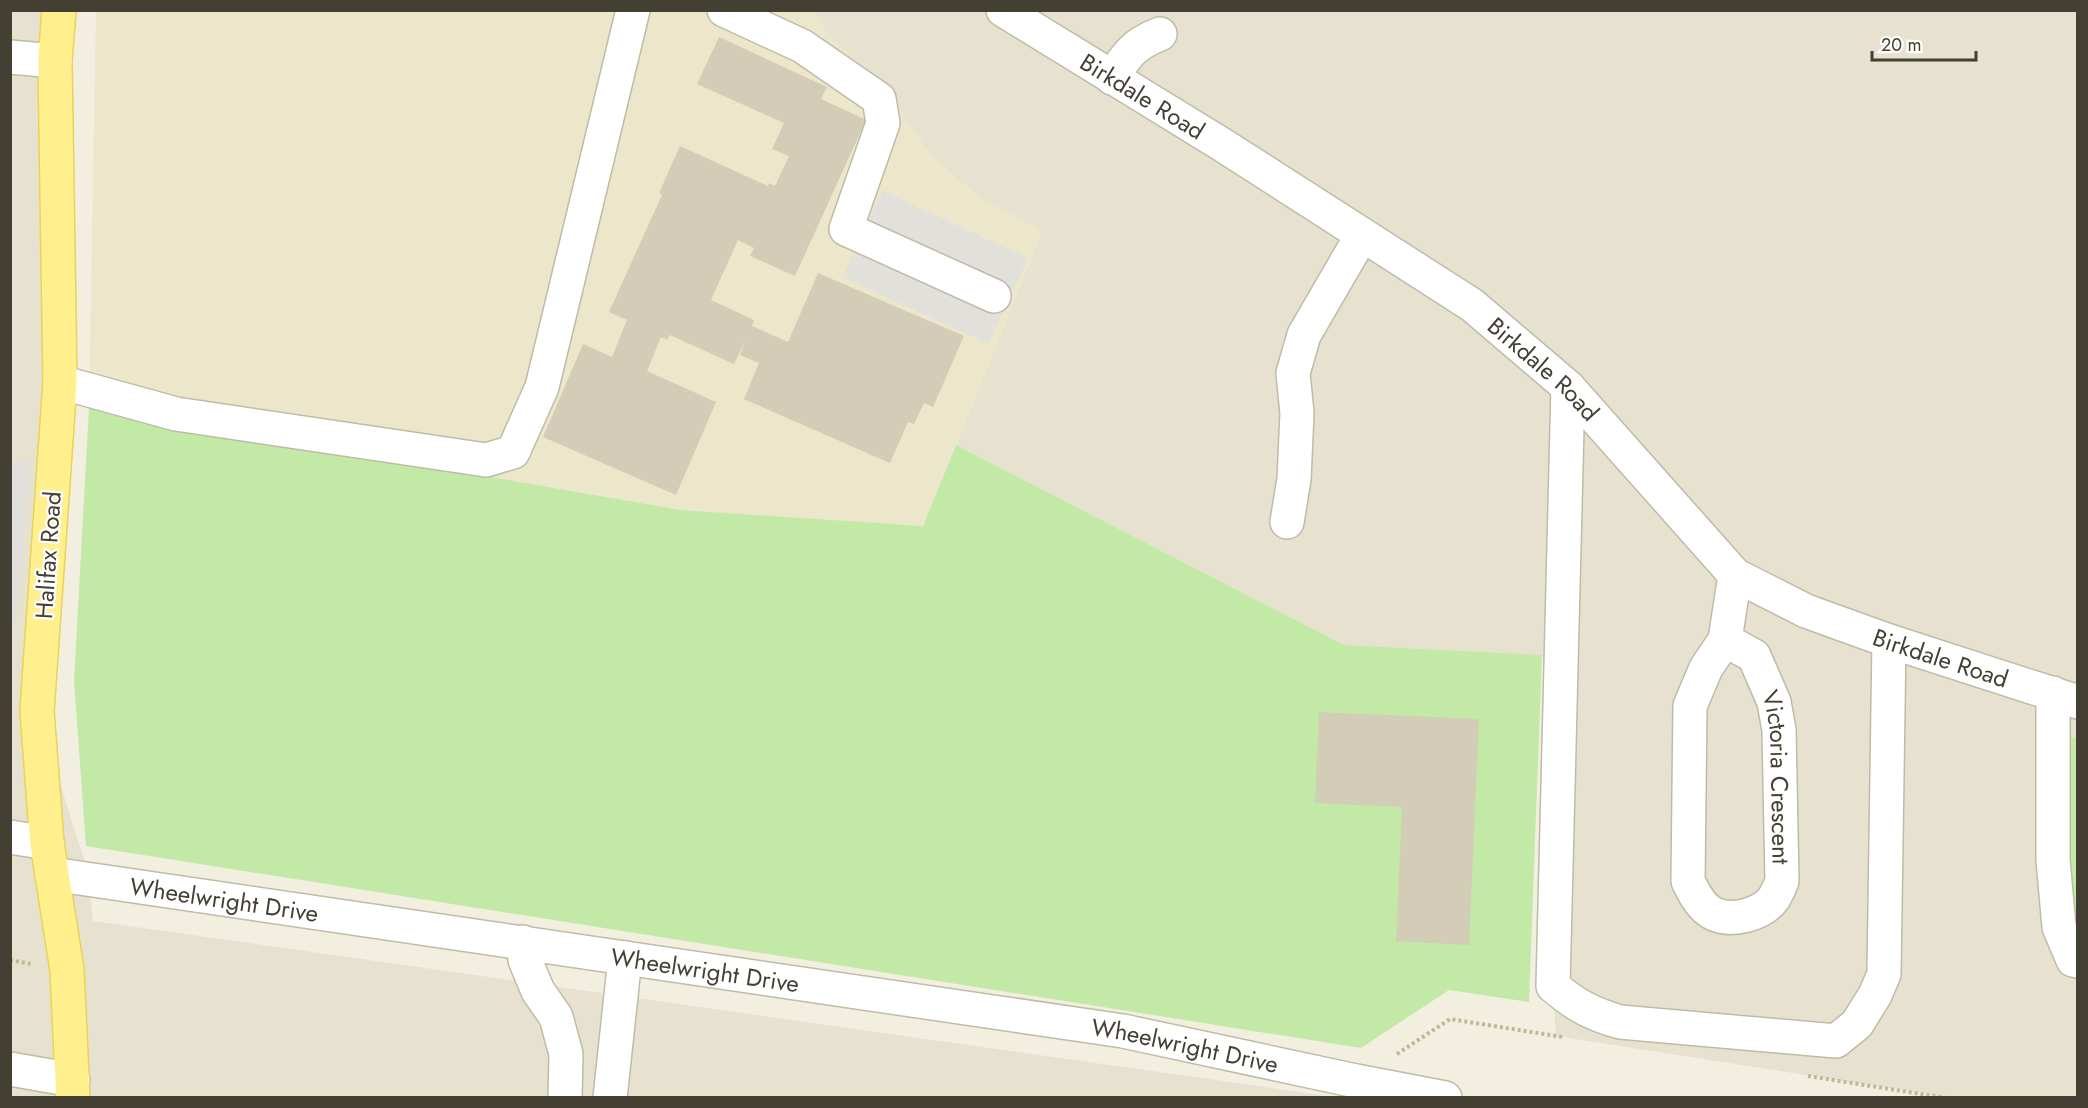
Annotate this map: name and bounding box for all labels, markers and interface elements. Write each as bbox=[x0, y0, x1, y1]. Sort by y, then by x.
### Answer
scale bar bbox=[1872, 24, 1976, 62]
text: 20 m bbox=[1881, 32, 1921, 58]
street label: Birkdale Road bbox=[1074, 44, 1212, 148]
street label: Birkdale Road bbox=[1480, 308, 1608, 428]
street label: Halifax Road bbox=[26, 490, 70, 620]
street label: Birkdale Road bbox=[1868, 619, 2013, 696]
street label: Victoria Crescent bbox=[1753, 685, 1799, 865]
street label: Wheelwright Drive bbox=[128, 868, 321, 930]
street label: Wheelwright Drive bbox=[608, 939, 802, 1001]
street label: Wheelwright Drive bbox=[1089, 1009, 1282, 1081]

